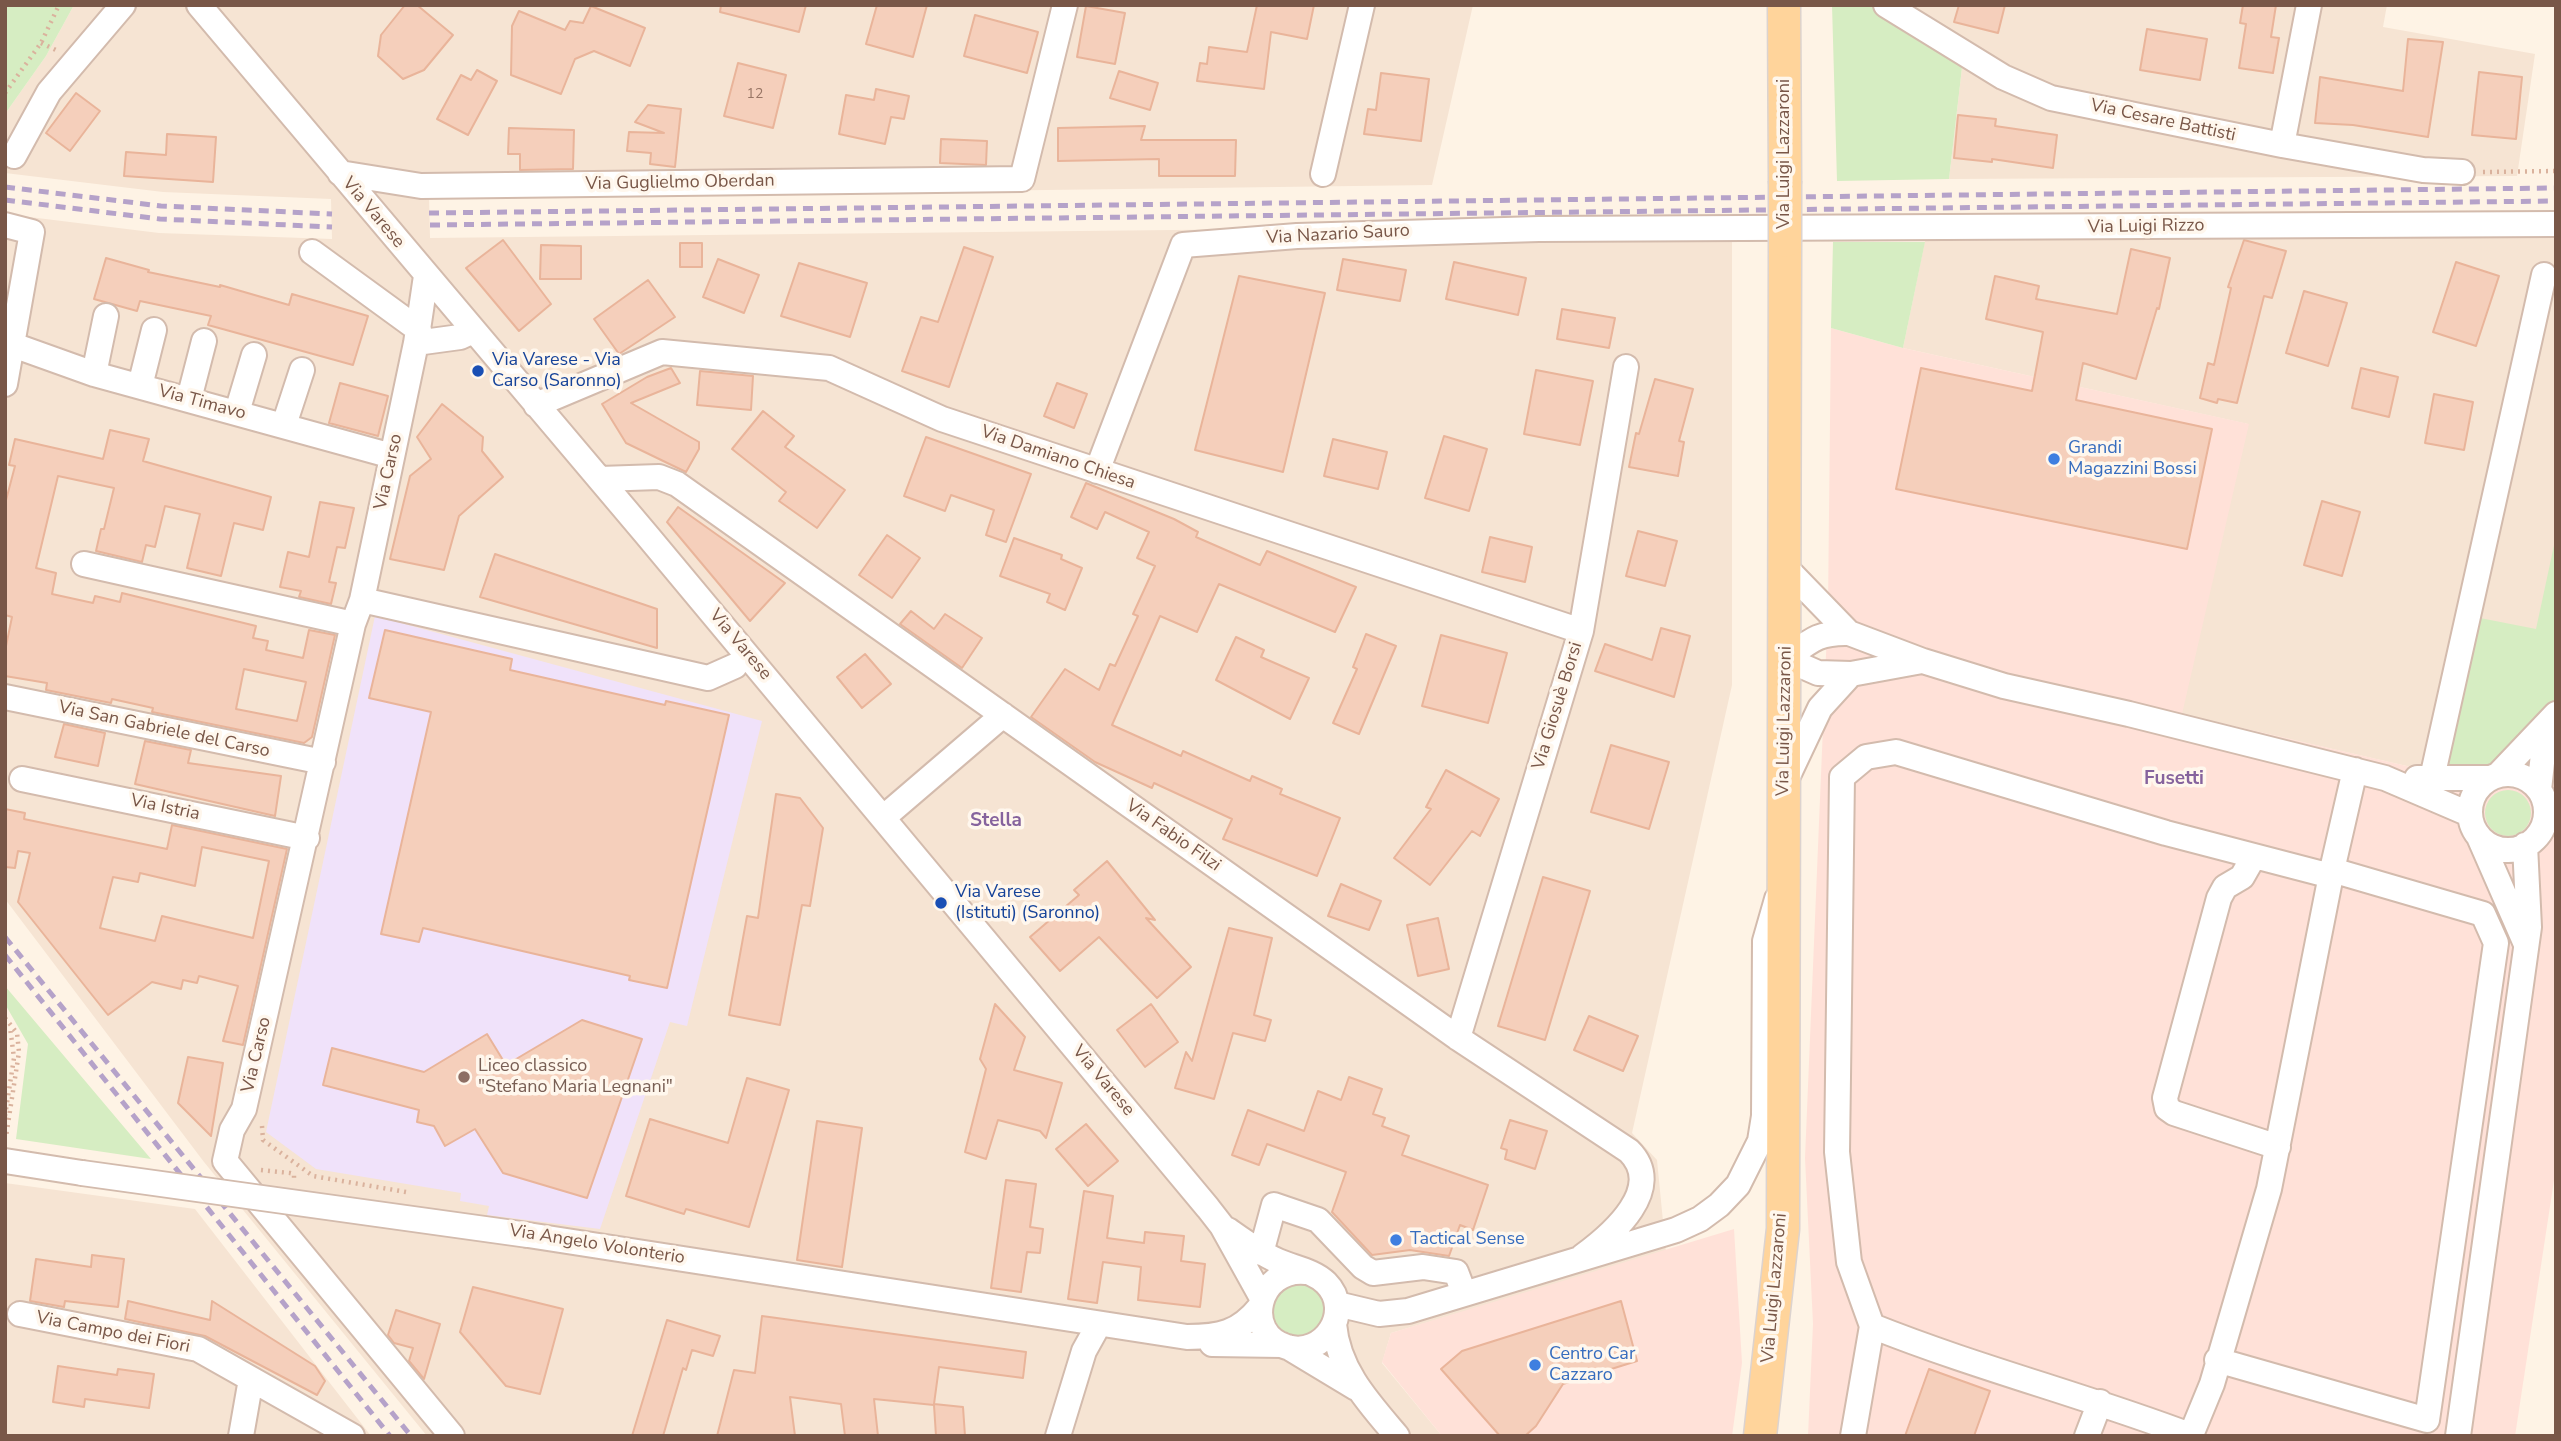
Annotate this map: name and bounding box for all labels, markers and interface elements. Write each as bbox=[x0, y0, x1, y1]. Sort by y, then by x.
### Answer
street label: Via Luigi Lazzaroni bbox=[1774, 79, 1796, 229]
house number: 12 bbox=[747, 87, 763, 103]
street label: Via Cesare Battisti bbox=[2088, 95, 2238, 147]
street label: Via Guglielmo Oberdan bbox=[585, 171, 775, 195]
street label: Via Varese bbox=[337, 173, 409, 253]
street label: Via Luigi Rizzo bbox=[2087, 215, 2205, 239]
street label: Via Nazario Sauro bbox=[1266, 220, 1410, 250]
place label: Via Varese - Via Carso (Saronno) bbox=[492, 350, 622, 392]
marker: Via Varese - Via Carso (Saronno) bbox=[470, 363, 486, 379]
street label: Via Timavo bbox=[156, 381, 248, 425]
street label: Via Damiano Chiesa bbox=[978, 421, 1138, 495]
street label: Via Carso bbox=[370, 432, 408, 512]
place label: Grandi Magazzini Bossi bbox=[2068, 438, 2197, 480]
marker: Grandi Magazzini Bossi bbox=[2046, 451, 2062, 467]
street label: Via Varese bbox=[704, 605, 776, 685]
street label: Via Giosuè Borsi bbox=[1528, 640, 1588, 772]
street label: Via Luigi Lazzaroni bbox=[1773, 646, 1797, 796]
street label: Via San Gabriele del Carso bbox=[56, 697, 272, 763]
district label: Fusetti bbox=[2144, 768, 2204, 790]
street label: Via Istria bbox=[128, 790, 202, 826]
street label: Via Fabio Filzi bbox=[1121, 795, 1225, 877]
district label: Stella bbox=[970, 810, 1022, 832]
place label: Via Varese (Istituti) (Saronno) bbox=[955, 882, 1100, 924]
marker: Via Varese (Istituti) (Saronno) bbox=[933, 895, 949, 911]
street label: Via Carso bbox=[238, 1015, 276, 1095]
street label: Via Varese bbox=[1067, 1041, 1139, 1121]
place label: Liceo classico "Stefano Maria Legnani" bbox=[478, 1056, 673, 1098]
marker: Liceo classico "Stefano Maria Legnani" bbox=[456, 1069, 472, 1085]
street label: Via Luigi Lazzaroni bbox=[1758, 1212, 1792, 1364]
street label: Via Angelo Volonterio bbox=[508, 1220, 686, 1270]
place label: Tactical Sense bbox=[1410, 1229, 1525, 1251]
marker: Tactical Sense bbox=[1388, 1232, 1404, 1248]
street label: Via Campo dei Fiori bbox=[34, 1307, 192, 1359]
place label: Centro Car Cazzaro bbox=[1549, 1344, 1635, 1386]
marker: Centro Car Cazzaro bbox=[1527, 1357, 1543, 1373]

